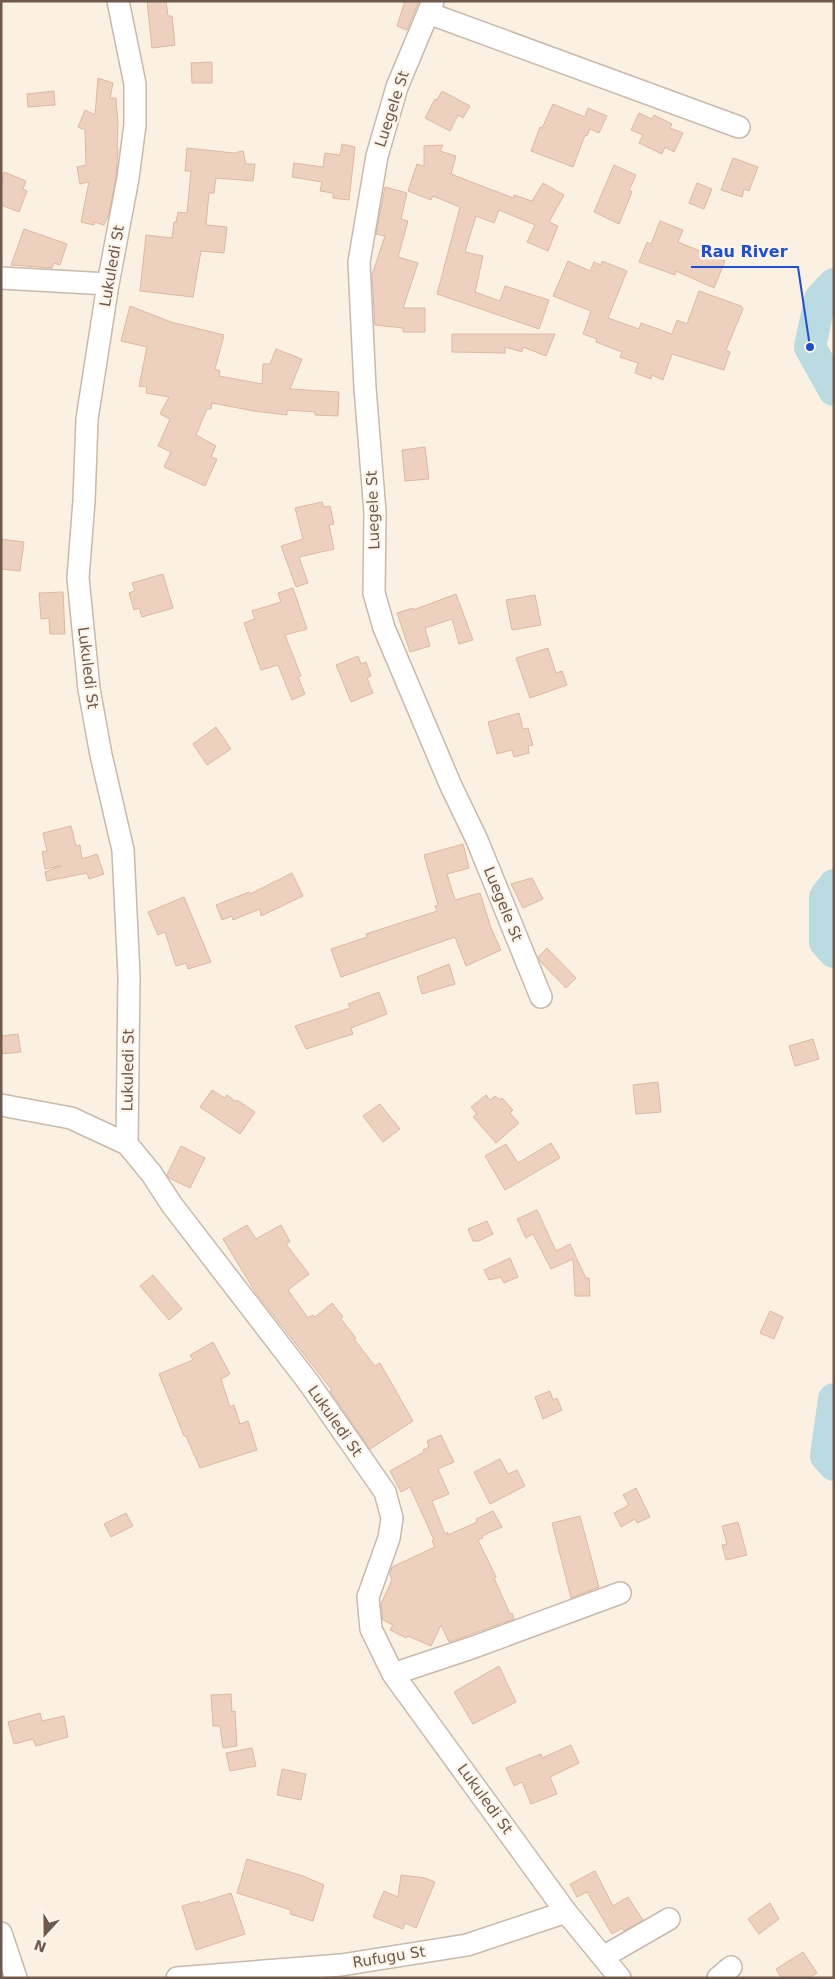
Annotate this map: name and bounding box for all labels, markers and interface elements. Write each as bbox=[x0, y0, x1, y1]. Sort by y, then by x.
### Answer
street label: Luegele St bbox=[371, 68, 413, 149]
street label: Lukuledi St bbox=[96, 224, 128, 308]
callout: Rau River bbox=[691, 236, 798, 267]
text: Rau River bbox=[700, 242, 788, 261]
street label: Luegele St bbox=[363, 470, 383, 550]
street label: Lukuledi St bbox=[74, 626, 102, 710]
street label: Luegele St bbox=[480, 864, 526, 944]
street label: Lukuledi St bbox=[118, 1028, 138, 1111]
street label: Lukuledi St bbox=[304, 1382, 366, 1460]
street label: Lukuledi St bbox=[453, 1760, 517, 1838]
north arrow bbox=[20, 1909, 70, 1959]
text: N bbox=[32, 1937, 49, 1956]
street label: Rufugu St bbox=[351, 1942, 427, 1972]

